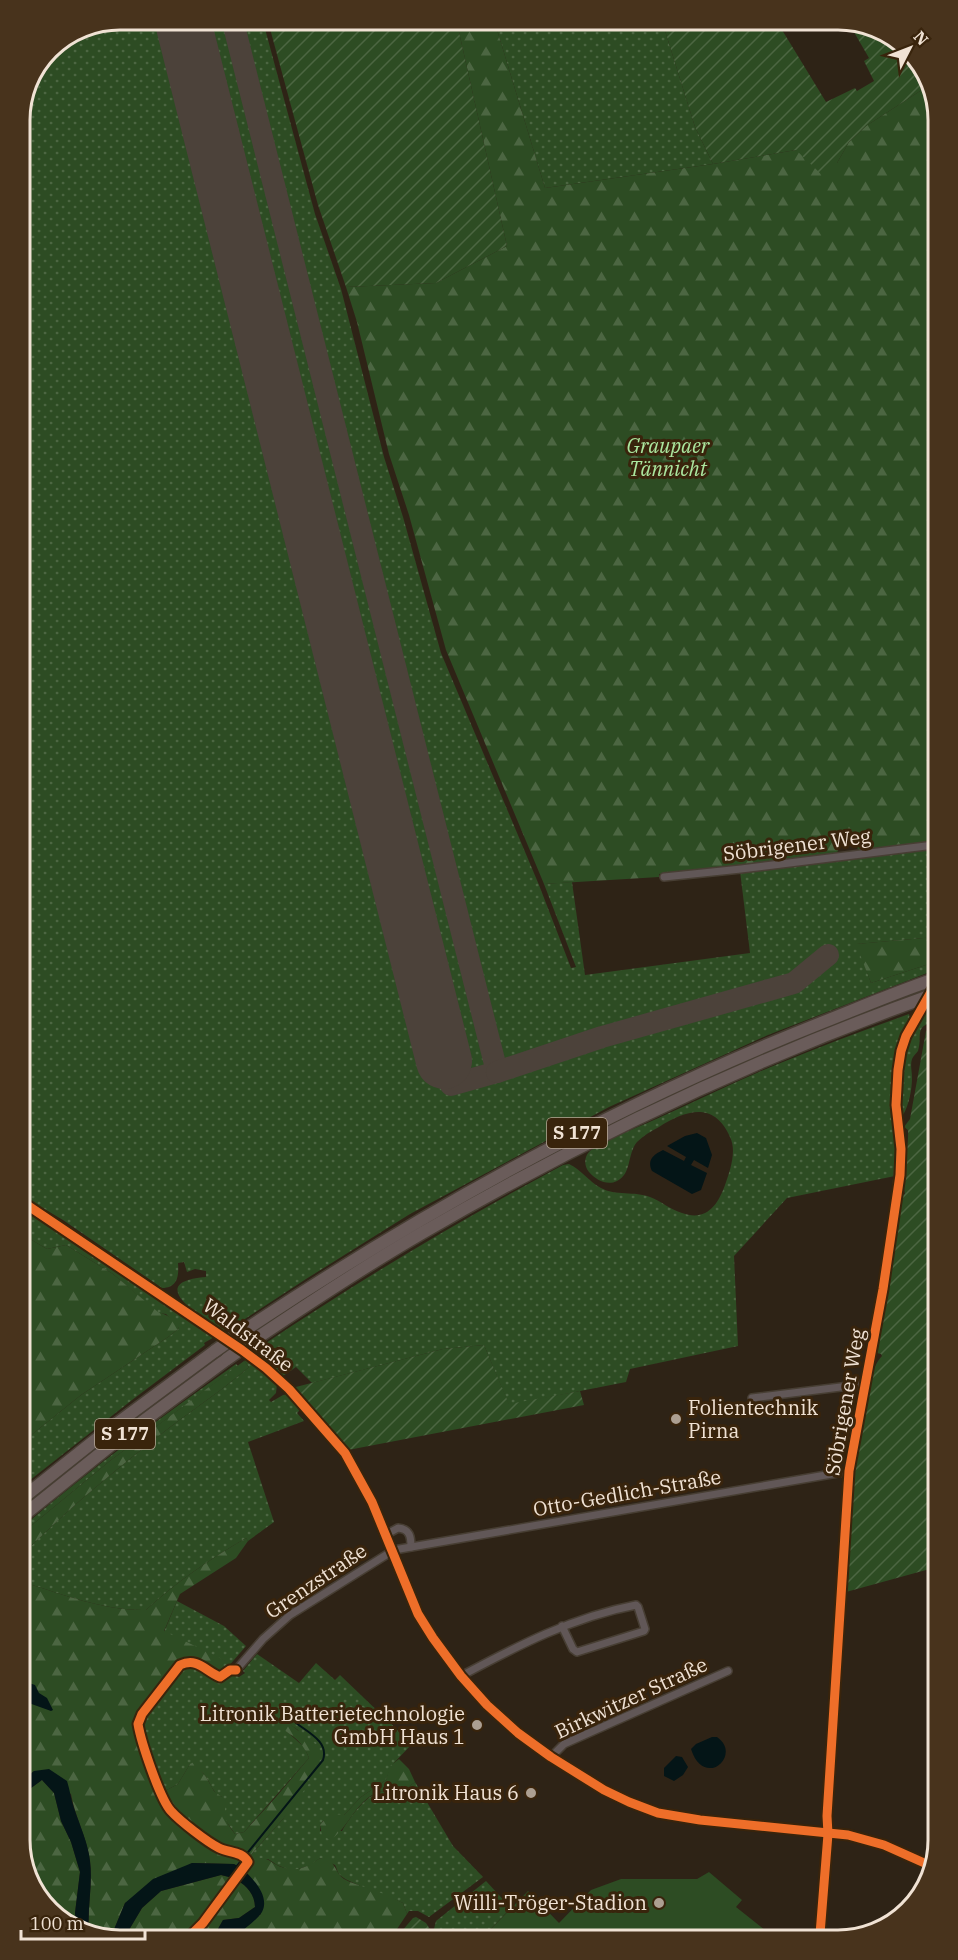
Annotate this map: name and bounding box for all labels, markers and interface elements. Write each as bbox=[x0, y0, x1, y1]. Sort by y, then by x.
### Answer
north arrow bbox=[880, 18, 940, 78]
text: N bbox=[909, 27, 933, 49]
park label: Graupaer Tännicht bbox=[626, 432, 711, 482]
street label: Söbrigener Weg bbox=[721, 822, 872, 867]
road number: S 177 bbox=[547, 1118, 607, 1148]
street label: Waldstraße bbox=[197, 1292, 299, 1378]
street label: Söbrigener Weg bbox=[818, 1326, 871, 1477]
place label: Folientechnik Pirna bbox=[688, 1394, 818, 1444]
marker: Folientechnik Pirna bbox=[669, 1412, 683, 1426]
road number: S 177 bbox=[95, 1419, 155, 1449]
street label: Otto-Gedlich-Straße bbox=[531, 1463, 723, 1522]
street label: Grenzstraße bbox=[260, 1537, 372, 1624]
street label: Birkwitzer Straße bbox=[550, 1650, 711, 1745]
place label: Litronik Batterietechnologie GmbH Haus 1 bbox=[200, 1700, 465, 1750]
marker: Litronik Batterietechnologie GmbH Haus 1 bbox=[470, 1718, 484, 1732]
place label: Litronik Haus 6 bbox=[373, 1779, 519, 1806]
marker: Litronik Haus 6 bbox=[524, 1786, 538, 1800]
place label: Willi-Tröger-Stadion bbox=[454, 1889, 647, 1916]
marker: Willi-Tröger-Stadion bbox=[652, 1896, 666, 1910]
scale bar bbox=[21, 1903, 146, 1941]
text: 100 m bbox=[30, 1912, 84, 1935]

